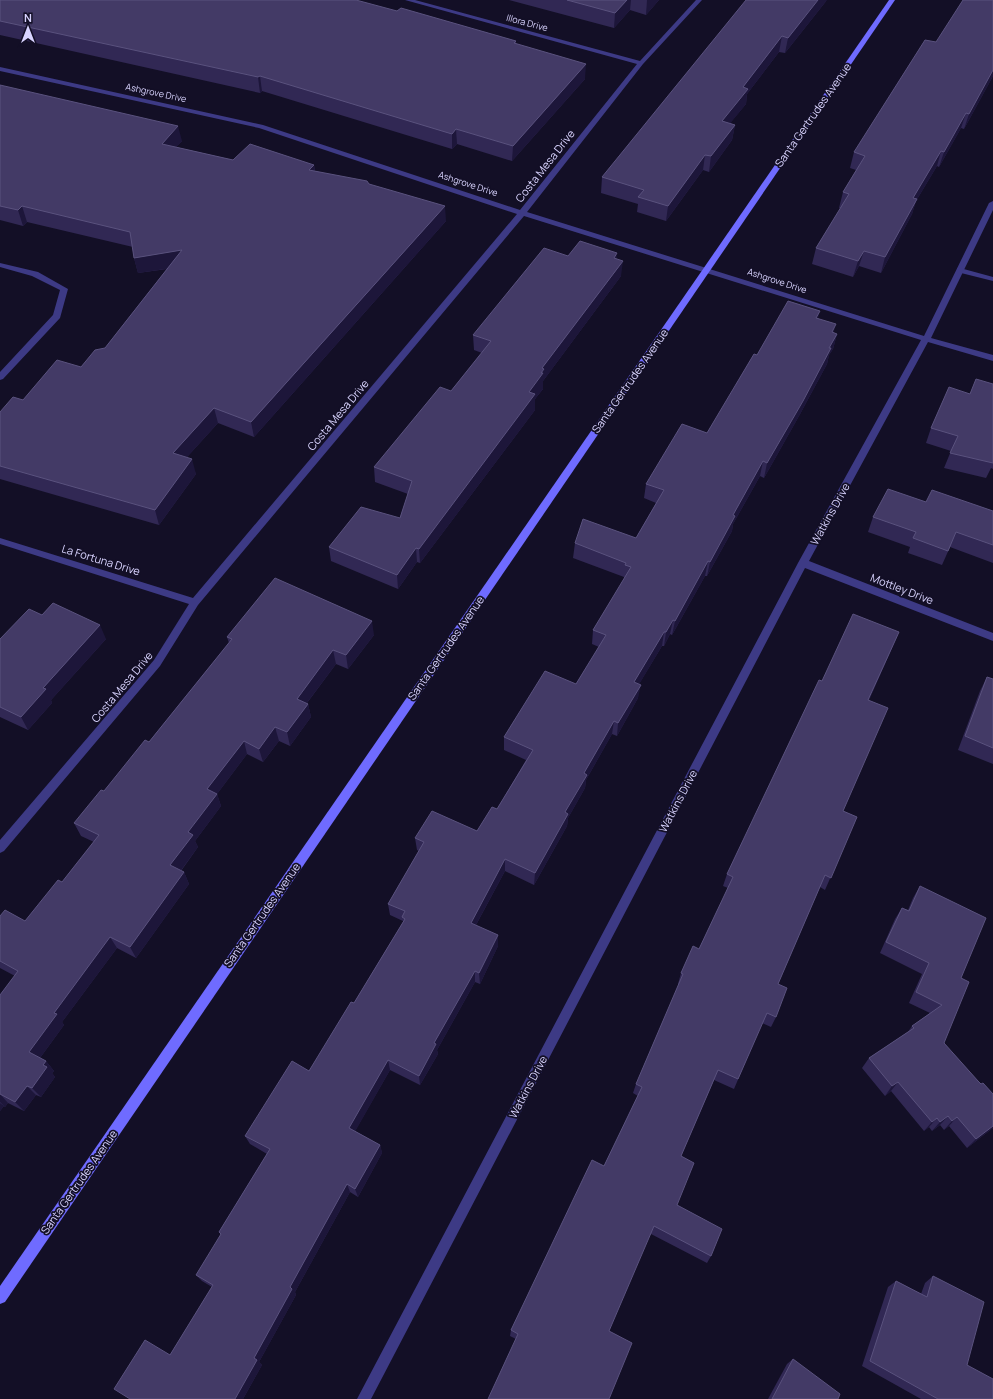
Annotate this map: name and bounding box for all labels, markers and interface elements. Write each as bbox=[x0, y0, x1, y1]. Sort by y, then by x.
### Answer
north arrow bbox=[8, 8, 48, 48]
text: N bbox=[24, 10, 32, 25]
street label: Illora Drive bbox=[505, 11, 549, 34]
street label: Santa Gertrudes Avenue bbox=[771, 59, 855, 170]
street label: Ashgrove Drive bbox=[124, 80, 188, 105]
street label: Costa Mesa Drive bbox=[512, 126, 578, 205]
street label: Ashgrove Drive bbox=[437, 168, 500, 199]
street label: Ashgrove Drive bbox=[746, 265, 809, 296]
street label: Santa Gertrudes Avenue bbox=[588, 325, 672, 436]
street label: Costa Mesa Drive bbox=[303, 376, 372, 453]
street label: Watkins Drive bbox=[806, 480, 853, 547]
street label: La Fortuna Drive bbox=[60, 540, 143, 579]
street label: Mottley Drive bbox=[868, 570, 936, 608]
street label: Santa Gertrudes Avenue bbox=[404, 592, 488, 703]
street label: Costa Mesa Drive bbox=[87, 648, 156, 725]
street label: Watkins Drive bbox=[655, 766, 701, 835]
street label: Santa Gertrudes Avenue bbox=[220, 859, 304, 970]
street label: Watkins Drive bbox=[505, 1052, 551, 1121]
street label: Santa Gertrudes Avenue bbox=[37, 1126, 121, 1237]

